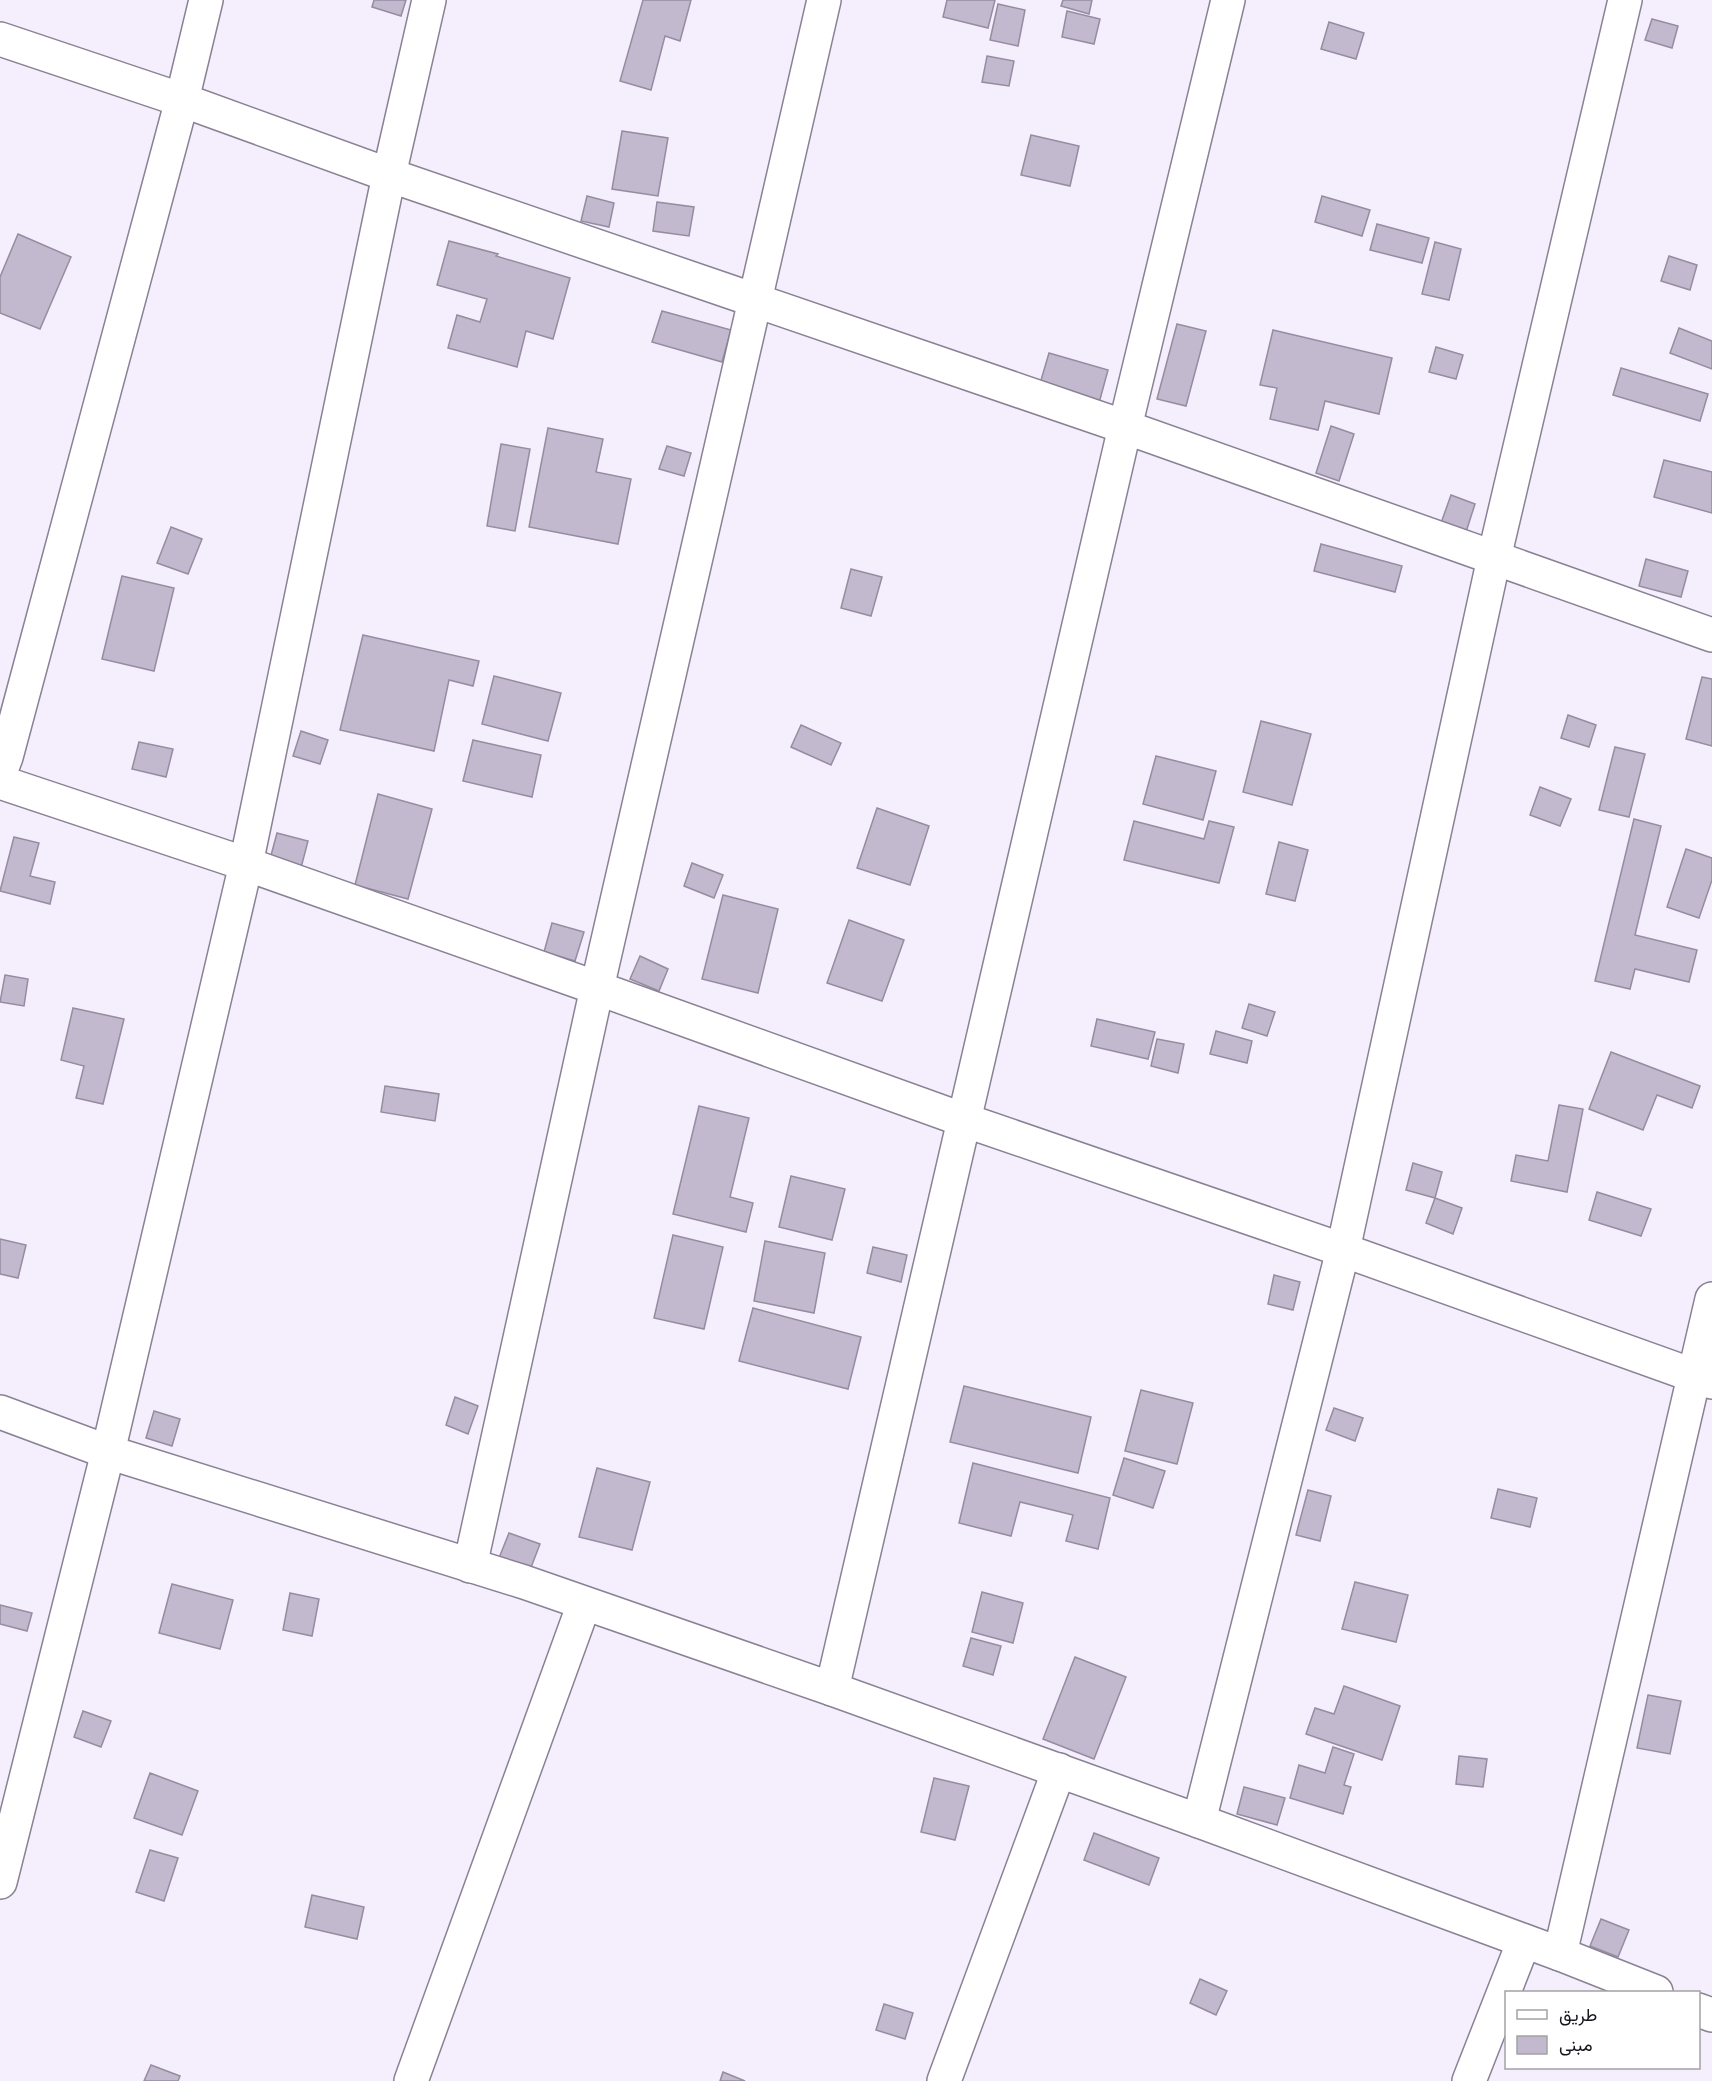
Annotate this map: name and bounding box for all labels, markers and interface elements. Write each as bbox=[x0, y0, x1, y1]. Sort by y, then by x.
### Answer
legend bbox=[1505, 1991, 1700, 2069]
text: طريق bbox=[1559, 2004, 1597, 2026]
text: مبنى bbox=[1559, 2034, 1593, 2056]

